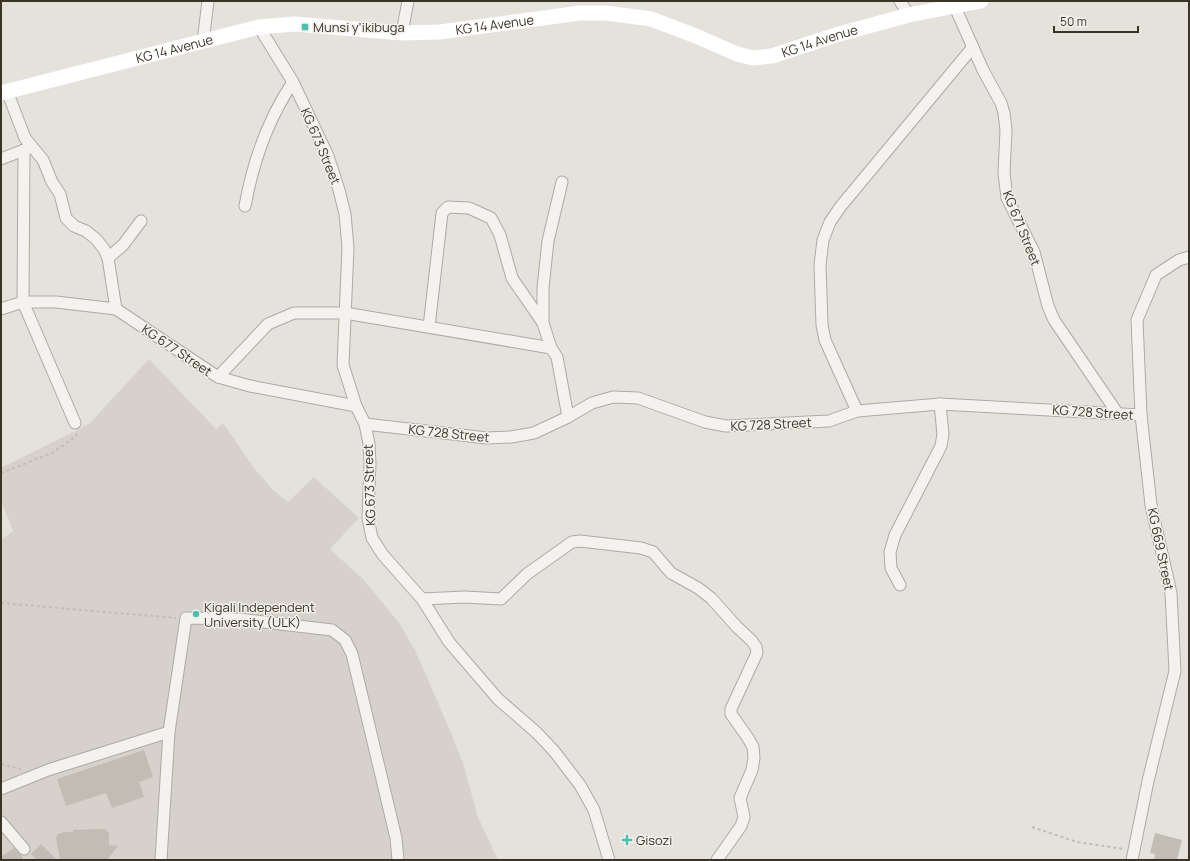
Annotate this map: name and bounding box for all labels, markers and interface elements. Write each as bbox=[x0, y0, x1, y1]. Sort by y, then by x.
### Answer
scale bar bbox=[1054, 8, 1138, 34]
street label: KG 14 Avenue bbox=[454, 10, 535, 39]
text: 50 m bbox=[1060, 13, 1087, 30]
place label: Munsi y'ikibuga bbox=[313, 18, 405, 36]
street label: KG 14 Avenue bbox=[779, 20, 860, 61]
marker: Munsi y'ikibuga bbox=[300, 22, 310, 32]
street label: KG 14 Avenue bbox=[134, 30, 215, 67]
street label: KG 673 Street bbox=[297, 105, 345, 187]
street label: KG 671 Street bbox=[999, 188, 1045, 268]
street label: KG 677 Street bbox=[138, 320, 216, 380]
street label: KG 728 Street bbox=[1052, 400, 1134, 424]
street label: KG 728 Street bbox=[730, 413, 812, 435]
street label: KG 728 Street bbox=[408, 420, 490, 446]
street label: KG 673 Street bbox=[359, 444, 379, 526]
street label: KG 669 Street bbox=[1143, 506, 1179, 592]
place label: Kigali Independent University (ULK) bbox=[204, 598, 315, 631]
marker: Kigali Independent University (ULK) bbox=[191, 609, 201, 619]
place label: Gisozi bbox=[636, 831, 672, 849]
marker: Gisozi bbox=[621, 834, 633, 846]

